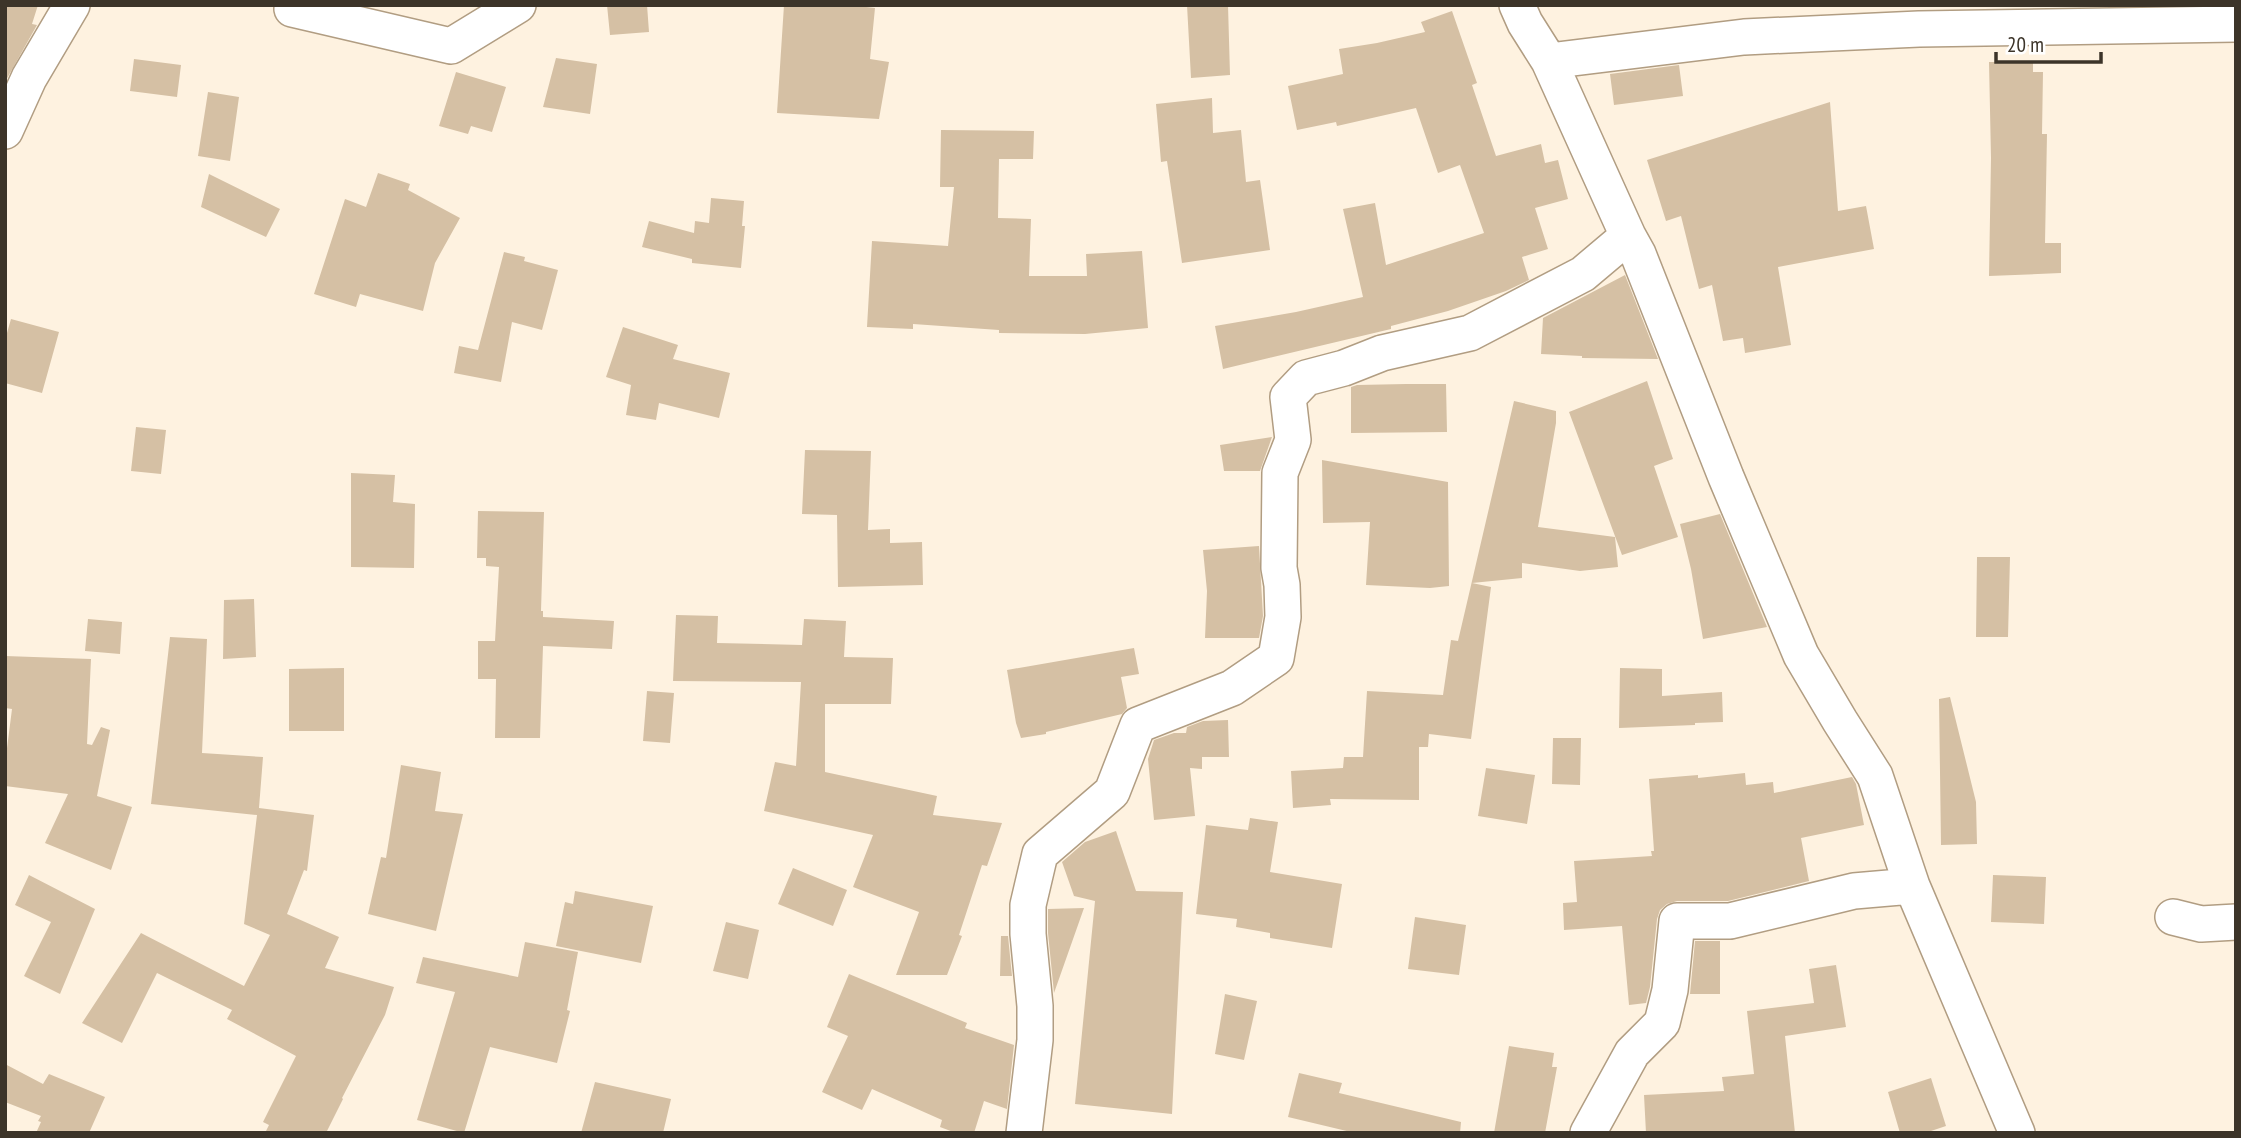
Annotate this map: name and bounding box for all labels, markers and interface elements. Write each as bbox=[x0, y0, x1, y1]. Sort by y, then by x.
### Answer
scale bar bbox=[1996, 21, 2101, 65]
text: 20 m bbox=[2007, 31, 2044, 58]

